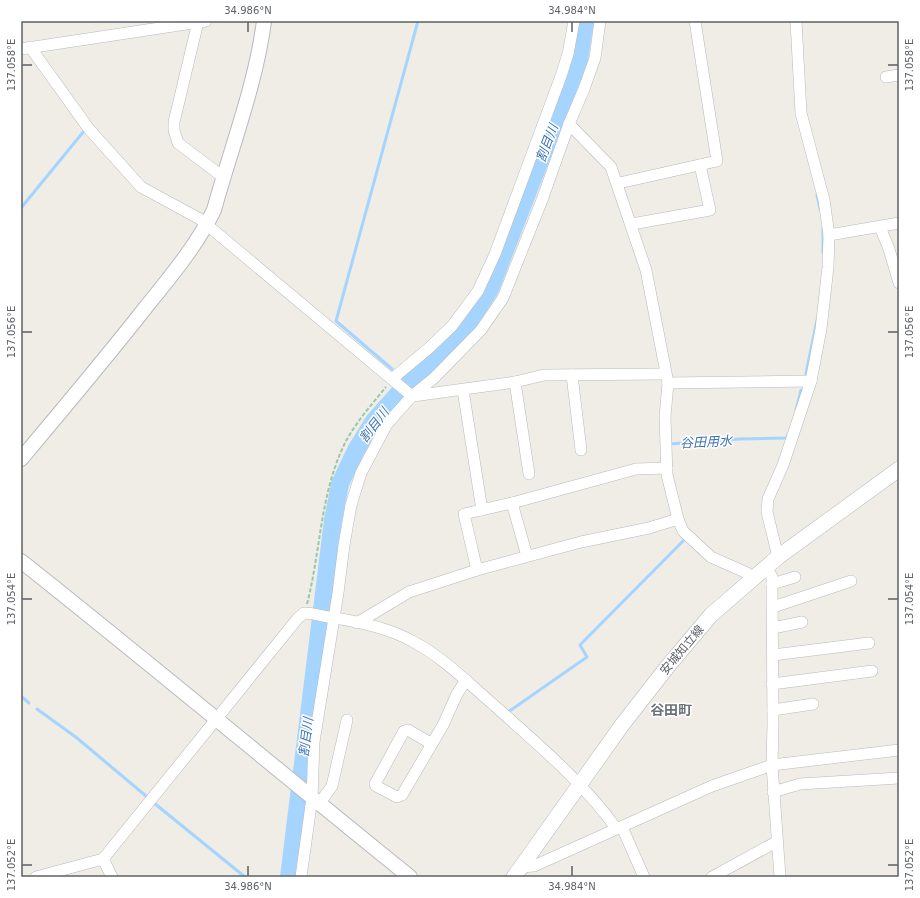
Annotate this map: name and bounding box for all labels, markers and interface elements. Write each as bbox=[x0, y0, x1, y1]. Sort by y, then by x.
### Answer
text: 34.986°N bbox=[224, 5, 272, 16]
text: 34.984°N bbox=[548, 5, 596, 16]
text: 137.058°E bbox=[6, 39, 17, 91]
text: 137.058°E bbox=[904, 39, 915, 91]
water label: 割目川 bbox=[533, 120, 562, 164]
text: 137.056°E bbox=[6, 306, 17, 358]
text: 137.056°E bbox=[904, 306, 915, 358]
water label: 割目川 bbox=[356, 403, 393, 445]
water label: 谷田用水 bbox=[680, 433, 734, 451]
text: 137.054°E bbox=[6, 573, 17, 625]
text: 137.054°E bbox=[904, 573, 915, 625]
street label: 安城知立線 bbox=[657, 623, 707, 677]
district label: 谷田町 bbox=[650, 702, 692, 718]
water label: 割目川 bbox=[296, 715, 316, 757]
text: 137.052°E bbox=[6, 839, 17, 891]
text: 137.052°E bbox=[904, 839, 915, 891]
text: 34.986°N bbox=[224, 881, 272, 892]
text: 34.984°N bbox=[548, 881, 596, 892]

